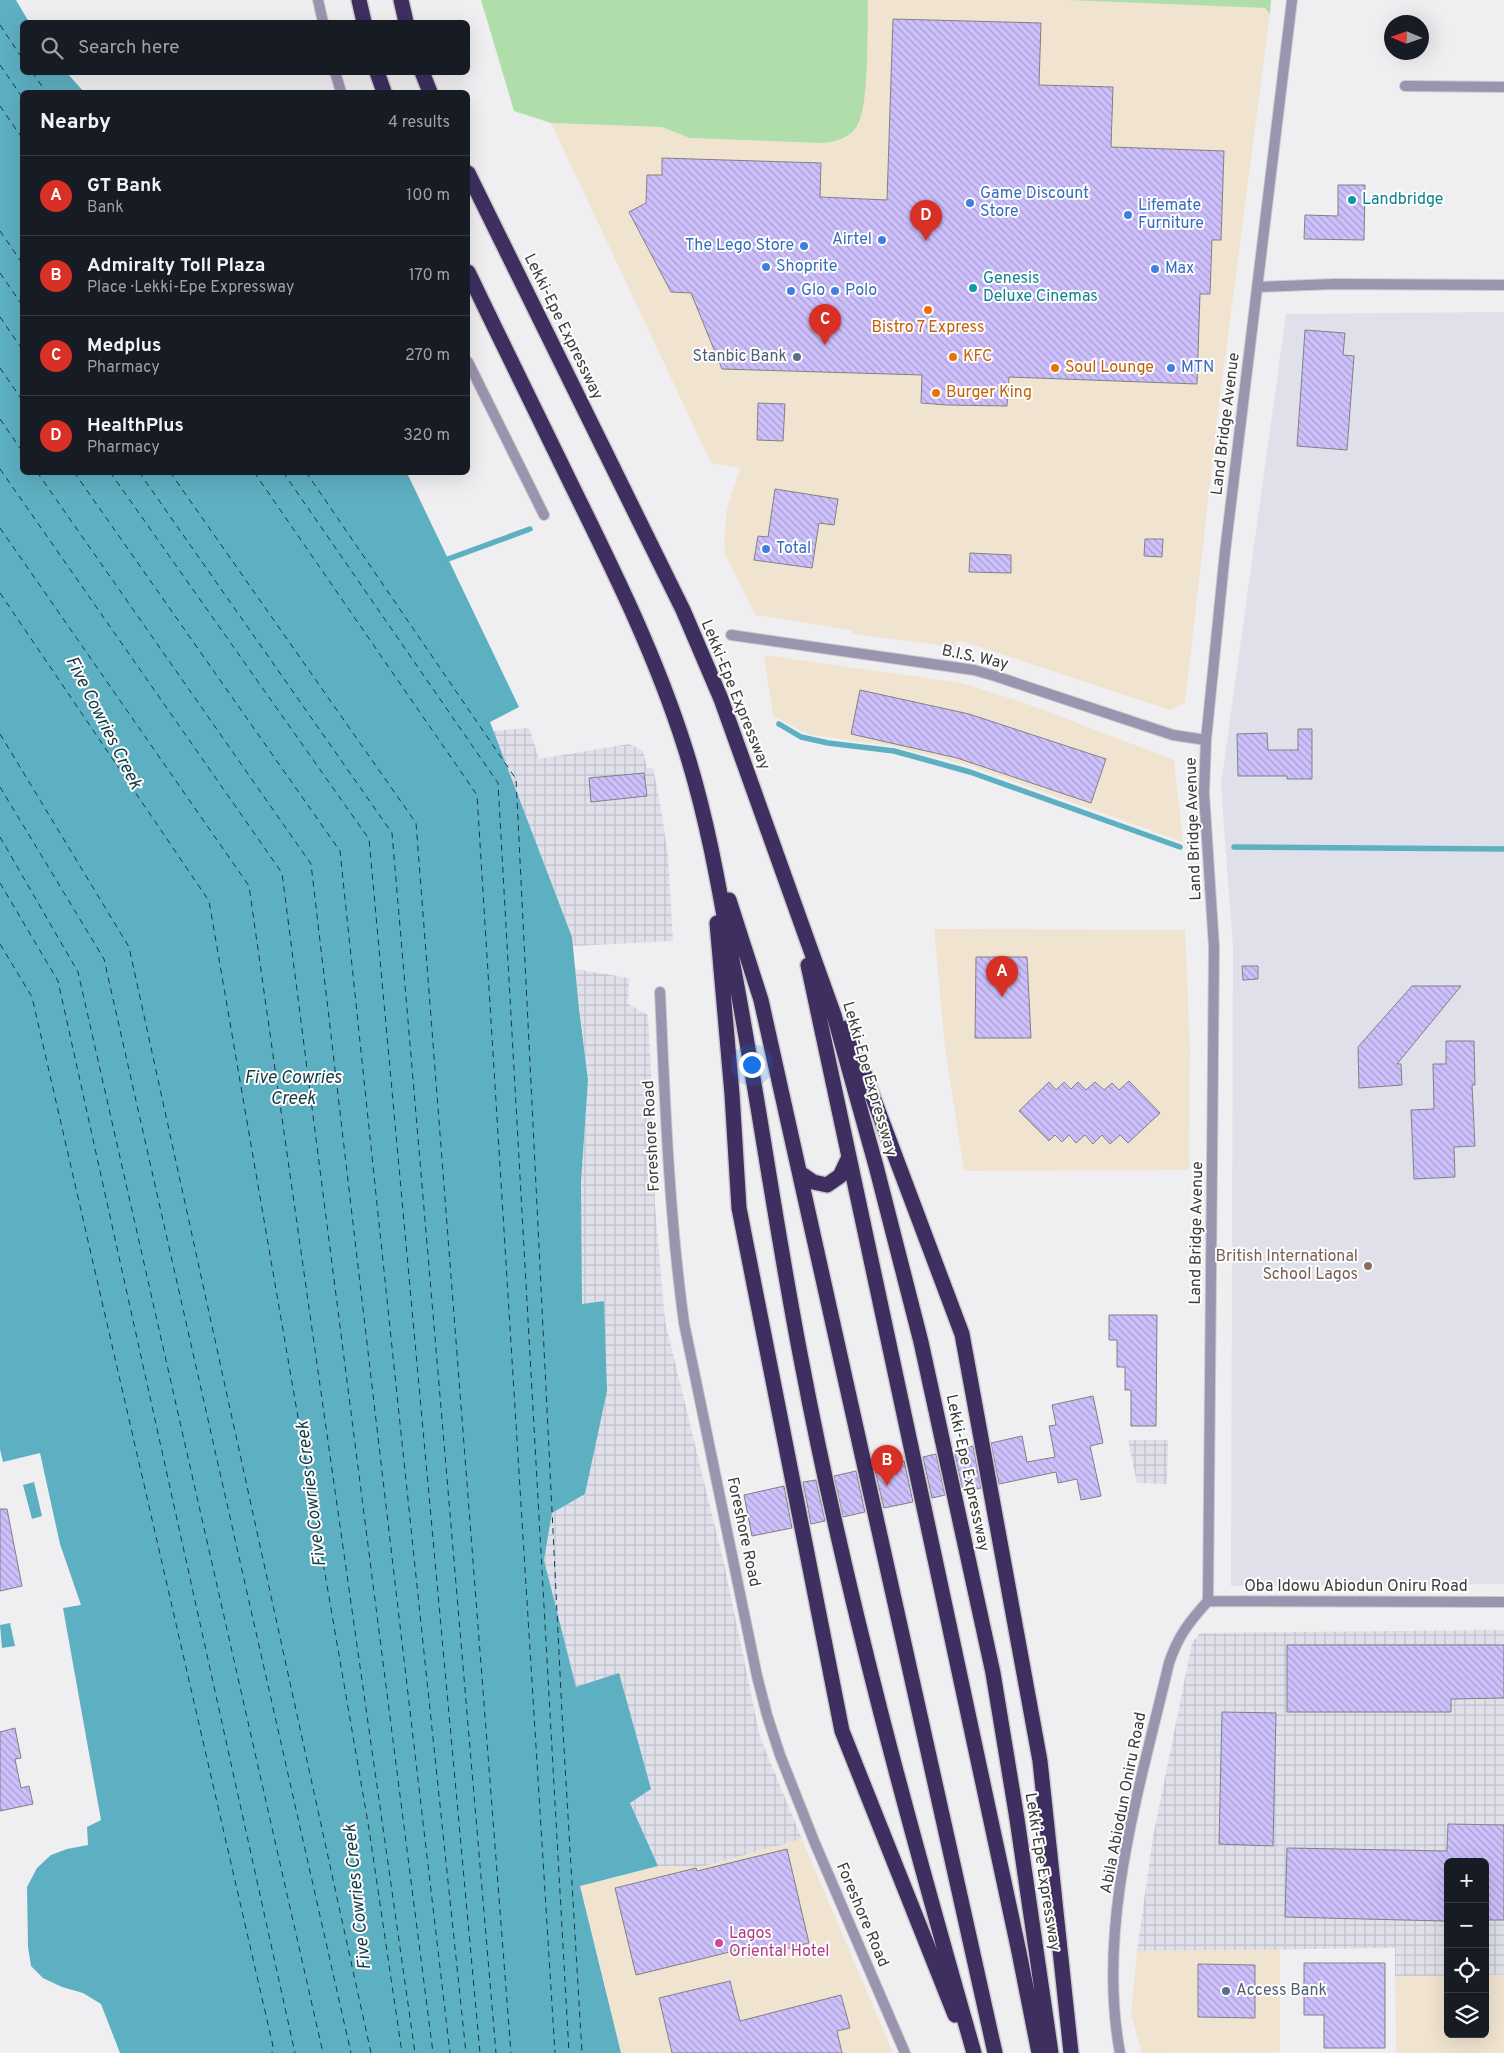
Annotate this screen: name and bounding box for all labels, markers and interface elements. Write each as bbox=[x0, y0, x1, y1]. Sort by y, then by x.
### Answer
north arrow bbox=[1384, 15, 1429, 60]
search box bbox=[20, 20, 470, 75]
icon: search bbox=[38, 34, 66, 62]
text: Search here bbox=[78, 36, 180, 60]
text: Nearby bbox=[40, 109, 111, 136]
text: 4 results bbox=[388, 113, 450, 133]
text: GT Bank bbox=[87, 174, 162, 198]
place label: Game Discount Store bbox=[980, 184, 1089, 222]
text: A bbox=[50, 186, 62, 206]
text: 100 m bbox=[406, 186, 450, 206]
place label: Landbridge bbox=[1362, 190, 1443, 210]
marker: Landbridge bbox=[1346, 194, 1358, 206]
place label: Lifemate Furniture bbox=[1138, 196, 1204, 234]
marker: Game Discount Store bbox=[964, 197, 976, 209]
text: Bank bbox=[87, 198, 124, 218]
pin: D bbox=[910, 200, 942, 241]
marker: Lifemate Furniture bbox=[1122, 209, 1134, 221]
place label: Airtel bbox=[832, 230, 872, 250]
marker: Airtel bbox=[876, 234, 888, 246]
place label: The Lego Store bbox=[685, 236, 794, 256]
marker: The Lego Store bbox=[798, 240, 810, 252]
street label: Lekki-Epe Expressway bbox=[519, 251, 607, 403]
text: Admiralty Toll Plaza bbox=[87, 254, 265, 278]
place label: Shoprite bbox=[776, 257, 837, 277]
place label: Max bbox=[1165, 259, 1194, 279]
marker: Shoprite bbox=[760, 261, 772, 273]
marker: Max bbox=[1149, 263, 1161, 275]
text: B bbox=[50, 266, 62, 286]
text: 170 m bbox=[409, 266, 450, 286]
place label: Genesis Deluxe Cinemas bbox=[983, 269, 1098, 307]
text: Place · Lekki-Epe Expressway bbox=[87, 278, 294, 298]
place label: Glo bbox=[801, 281, 825, 301]
place label: Polo bbox=[845, 281, 877, 301]
marker: Genesis Deluxe Cinemas bbox=[967, 282, 979, 294]
marker: Glo bbox=[785, 285, 797, 297]
marker: Polo bbox=[829, 285, 841, 297]
pin: C bbox=[809, 304, 841, 345]
marker: Bistro 7 Express bbox=[922, 304, 934, 316]
place label: Bistro 7 Express bbox=[872, 318, 984, 338]
text: Medplus bbox=[87, 334, 161, 358]
text: C bbox=[51, 346, 61, 366]
text: 270 m bbox=[405, 346, 450, 366]
place label: Stanbic Bank bbox=[692, 347, 787, 367]
place label: KFC bbox=[963, 347, 992, 367]
marker: Stanbic Bank bbox=[791, 351, 803, 363]
marker: KFC bbox=[947, 351, 959, 363]
street label: Land Bridge Avenue bbox=[1207, 352, 1245, 496]
text: Pharmacy bbox=[87, 358, 160, 378]
place label: Soul Lounge bbox=[1065, 358, 1154, 378]
place label: MTN bbox=[1181, 358, 1214, 378]
marker: Soul Lounge bbox=[1049, 362, 1061, 374]
marker: MTN bbox=[1165, 362, 1177, 374]
place label: Burger King bbox=[946, 383, 1032, 403]
marker: Burger King bbox=[930, 387, 942, 399]
text: HealthPlus bbox=[87, 414, 184, 438]
text: D bbox=[50, 426, 62, 446]
text: 320 m bbox=[403, 426, 450, 446]
text: Pharmacy bbox=[87, 438, 160, 458]
place label: Total bbox=[776, 539, 811, 559]
marker: Total bbox=[760, 543, 772, 555]
street label: Lekki-Epe Expressway bbox=[696, 617, 774, 773]
street label: B.I.S. Way bbox=[940, 641, 1010, 675]
water label: Five Cowries Creek bbox=[59, 652, 147, 794]
street label: Land Bridge Avenue bbox=[1182, 757, 1206, 901]
pin: A bbox=[986, 956, 1018, 997]
street label: Lekki-Epe Expressway bbox=[837, 999, 901, 1159]
your location bbox=[739, 1052, 765, 1078]
water label: Five Cowries Creek bbox=[244, 1067, 343, 1111]
street label: Foreshore Road bbox=[639, 1080, 665, 1192]
street label: Land Bridge Avenue bbox=[1186, 1161, 1208, 1305]
place label: British International School Lagos bbox=[1216, 1247, 1358, 1285]
marker: British International School Lagos bbox=[1362, 1260, 1374, 1272]
street label: Lekki-Epe Expressway bbox=[941, 1393, 993, 1553]
water label: Five Cowries Creek bbox=[292, 1419, 332, 1568]
pin: B bbox=[871, 1445, 903, 1486]
street label: Foreshore Road bbox=[722, 1475, 764, 1589]
street label: Oba Idowu Abiodun Oniru Road bbox=[1244, 1577, 1468, 1597]
street label: Abila Abiodun Oniru Road bbox=[1097, 1711, 1151, 1895]
street label: Lekki-Epe Expressway bbox=[1020, 1791, 1064, 1953]
water label: Five Cowries Creek bbox=[339, 1822, 377, 1971]
map controls bbox=[1444, 1858, 1489, 2038]
button: + bbox=[1444, 1858, 1489, 1903]
street label: Foreshore Road bbox=[831, 1860, 893, 1970]
button: − bbox=[1444, 1903, 1489, 1948]
place label: Lagos Oriental Hotel bbox=[729, 1924, 829, 1962]
marker: Lagos Oriental Hotel bbox=[713, 1937, 725, 1949]
button: locate bbox=[1444, 1948, 1489, 1993]
place label: Access Bank bbox=[1236, 1981, 1327, 2001]
marker: Access Bank bbox=[1220, 1985, 1232, 1997]
button: layers bbox=[1444, 1993, 1489, 2038]

